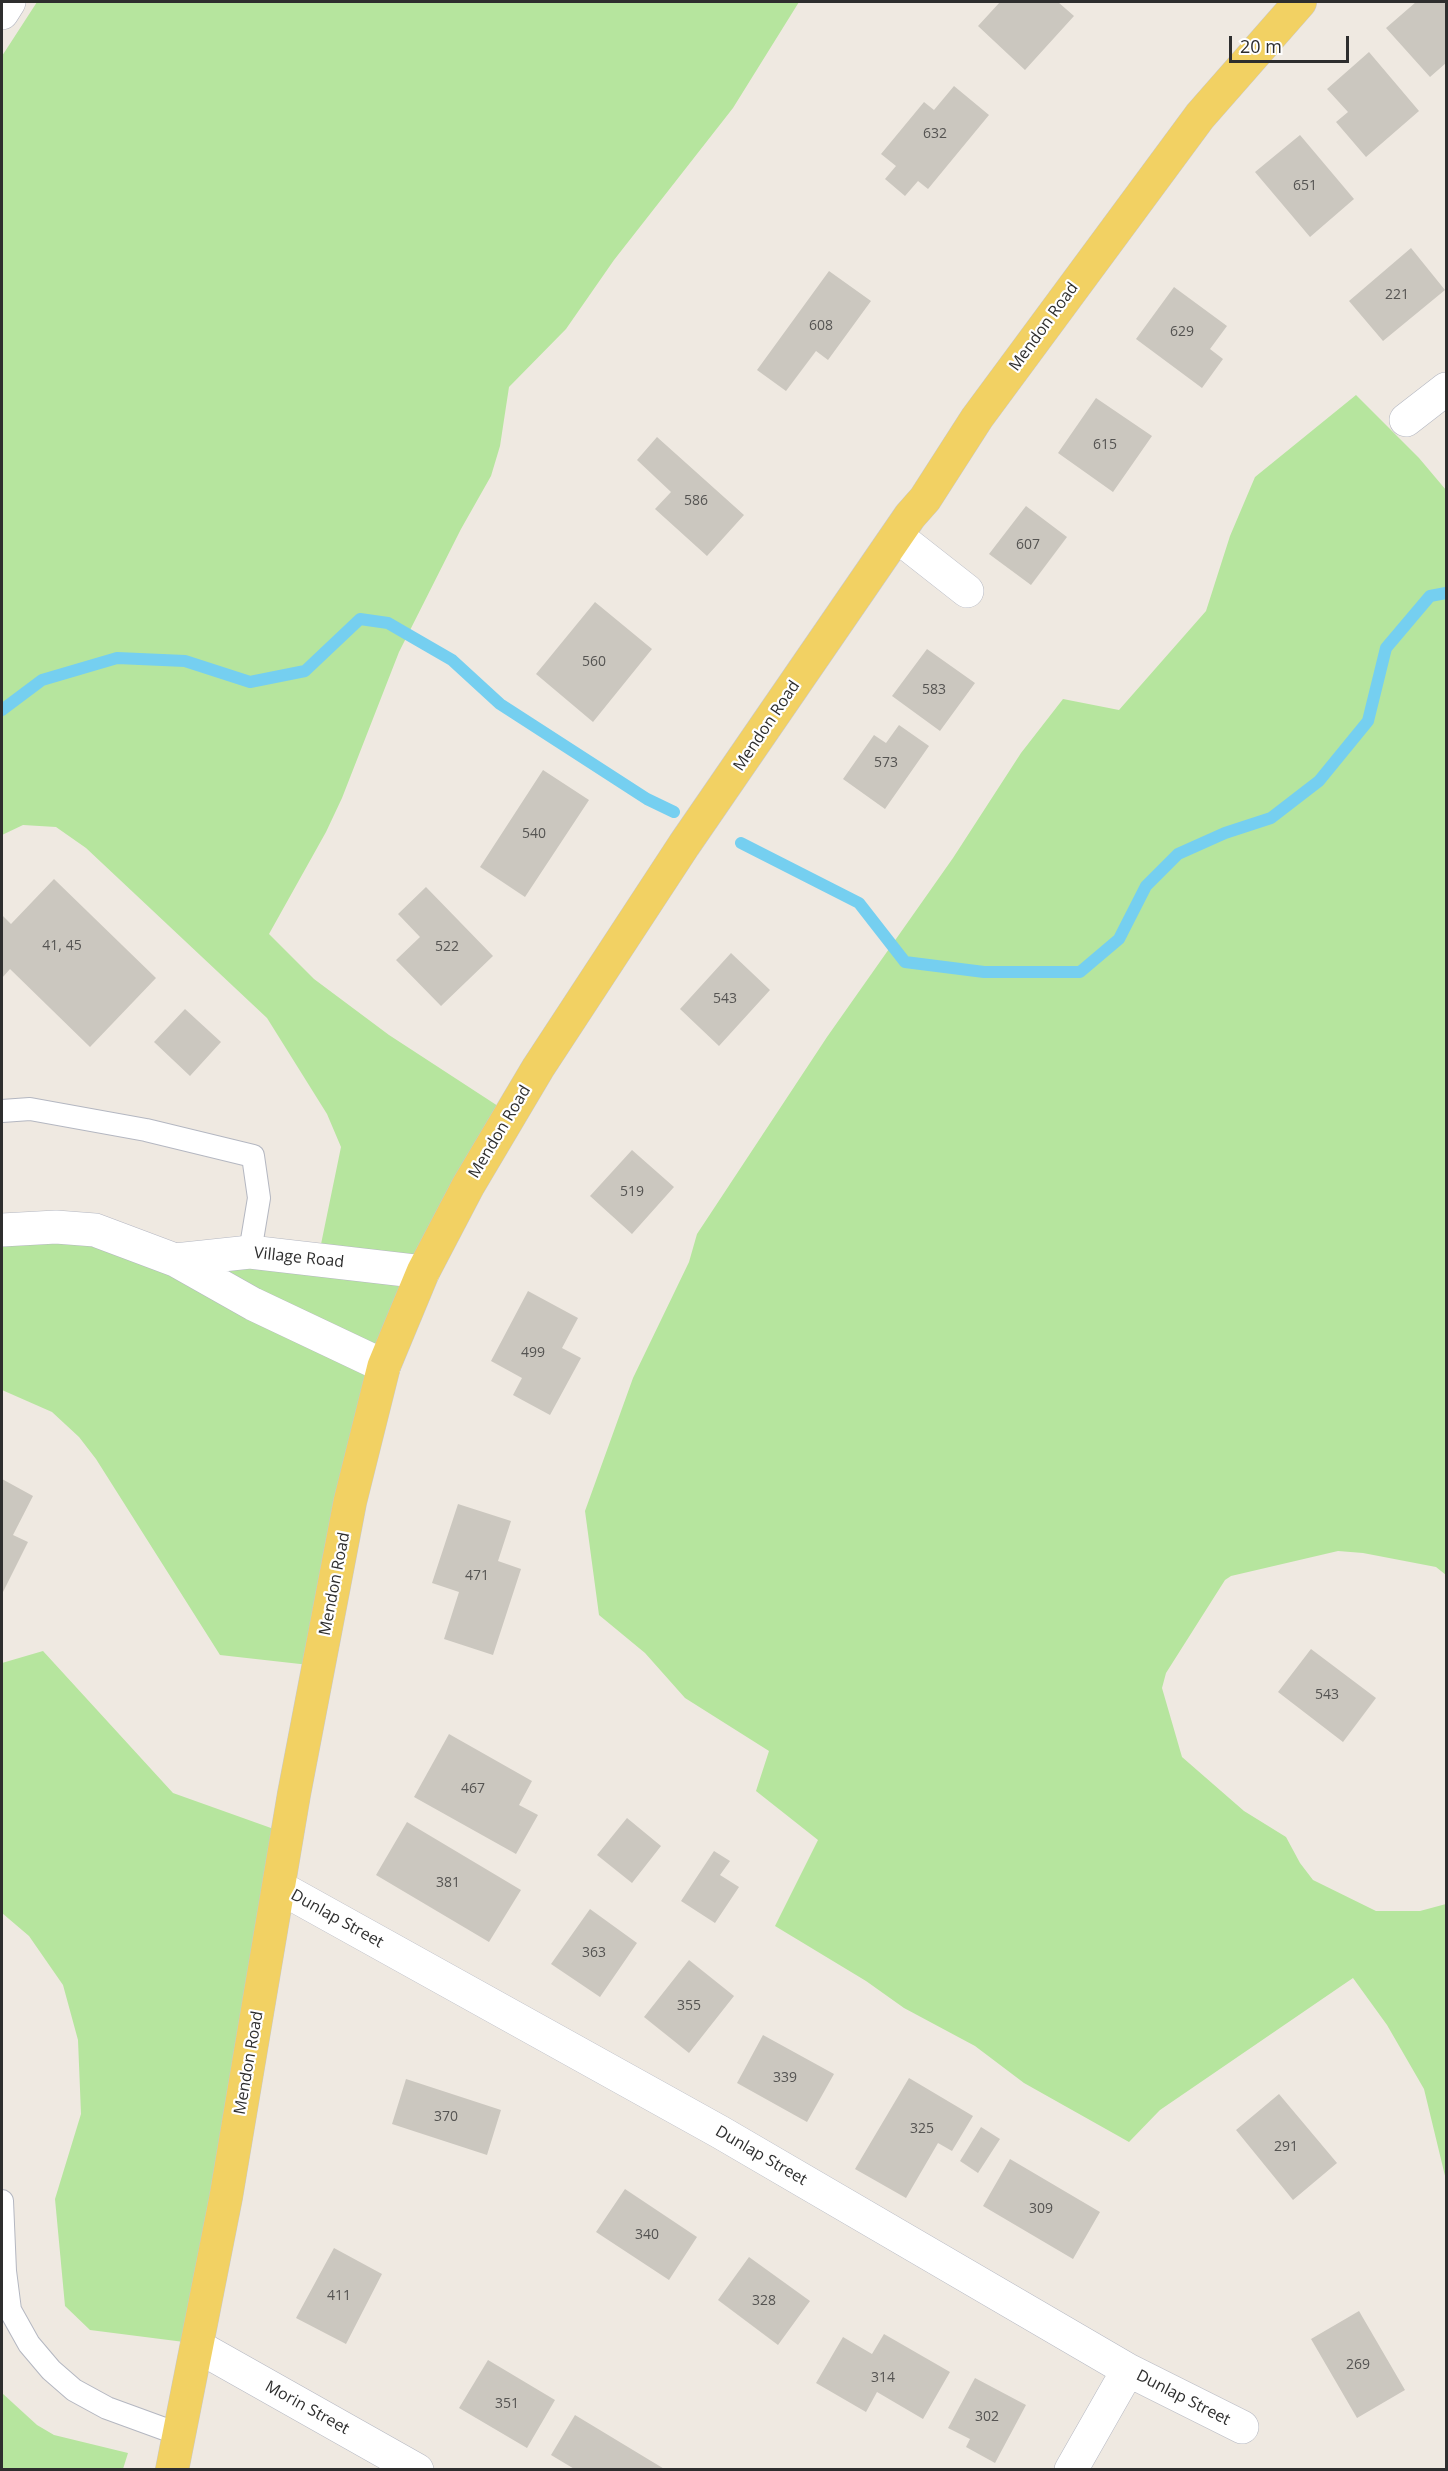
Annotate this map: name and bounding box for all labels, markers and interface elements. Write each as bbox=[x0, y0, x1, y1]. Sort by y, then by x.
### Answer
scale bar bbox=[1232, 24, 1352, 62]
text: 20 m bbox=[1240, 34, 1282, 58]
house number: 632 bbox=[923, 126, 947, 142]
house number: 651 bbox=[1293, 178, 1317, 194]
street label: Mendon Road bbox=[1005, 279, 1083, 375]
house number: 221 bbox=[1385, 287, 1409, 303]
house number: 608 bbox=[809, 318, 833, 334]
house number: 629 bbox=[1170, 324, 1194, 340]
house number: 615 bbox=[1093, 437, 1117, 453]
house number: 586 bbox=[684, 493, 708, 509]
house number: 607 bbox=[1016, 537, 1040, 553]
house number: 560 bbox=[582, 654, 606, 670]
street label: Mendon Road bbox=[730, 677, 804, 775]
house number: 583 bbox=[922, 682, 946, 698]
house number: 573 bbox=[874, 755, 898, 771]
house number: 540 bbox=[522, 826, 546, 842]
house number: 41, 45 bbox=[42, 938, 82, 954]
house number: 522 bbox=[435, 939, 459, 955]
house number: 543 bbox=[713, 991, 737, 1007]
street label: Mendon Road bbox=[465, 1082, 535, 1182]
house number: 519 bbox=[620, 1184, 644, 1200]
street label: Village Road bbox=[253, 1244, 345, 1272]
house number: 499 bbox=[521, 1345, 545, 1361]
street label: Mendon Road bbox=[316, 1531, 354, 1637]
house number: 471 bbox=[465, 1568, 489, 1584]
house number: 543 bbox=[1315, 1687, 1339, 1703]
house number: 467 bbox=[461, 1781, 485, 1797]
house number: 381 bbox=[436, 1875, 460, 1891]
street label: Dunlap Street bbox=[287, 1886, 387, 1952]
house number: 363 bbox=[582, 1945, 606, 1961]
house number: 355 bbox=[677, 1998, 701, 2014]
street label: Mendon Road bbox=[230, 2010, 268, 2116]
house number: 339 bbox=[773, 2070, 797, 2086]
house number: 370 bbox=[434, 2109, 458, 2125]
house number: 325 bbox=[910, 2121, 934, 2137]
street label: Dunlap Street bbox=[712, 2122, 810, 2190]
house number: 291 bbox=[1274, 2139, 1298, 2155]
house number: 309 bbox=[1029, 2201, 1053, 2217]
house number: 340 bbox=[635, 2227, 659, 2243]
house number: 411 bbox=[327, 2288, 351, 2304]
house number: 328 bbox=[752, 2293, 776, 2309]
house number: 269 bbox=[1346, 2357, 1370, 2373]
street label: Dunlap Street bbox=[1133, 2366, 1233, 2430]
house number: 314 bbox=[871, 2370, 895, 2386]
street label: Morin Street bbox=[262, 2377, 352, 2439]
house number: 351 bbox=[495, 2396, 519, 2412]
house number: 302 bbox=[975, 2409, 999, 2425]

